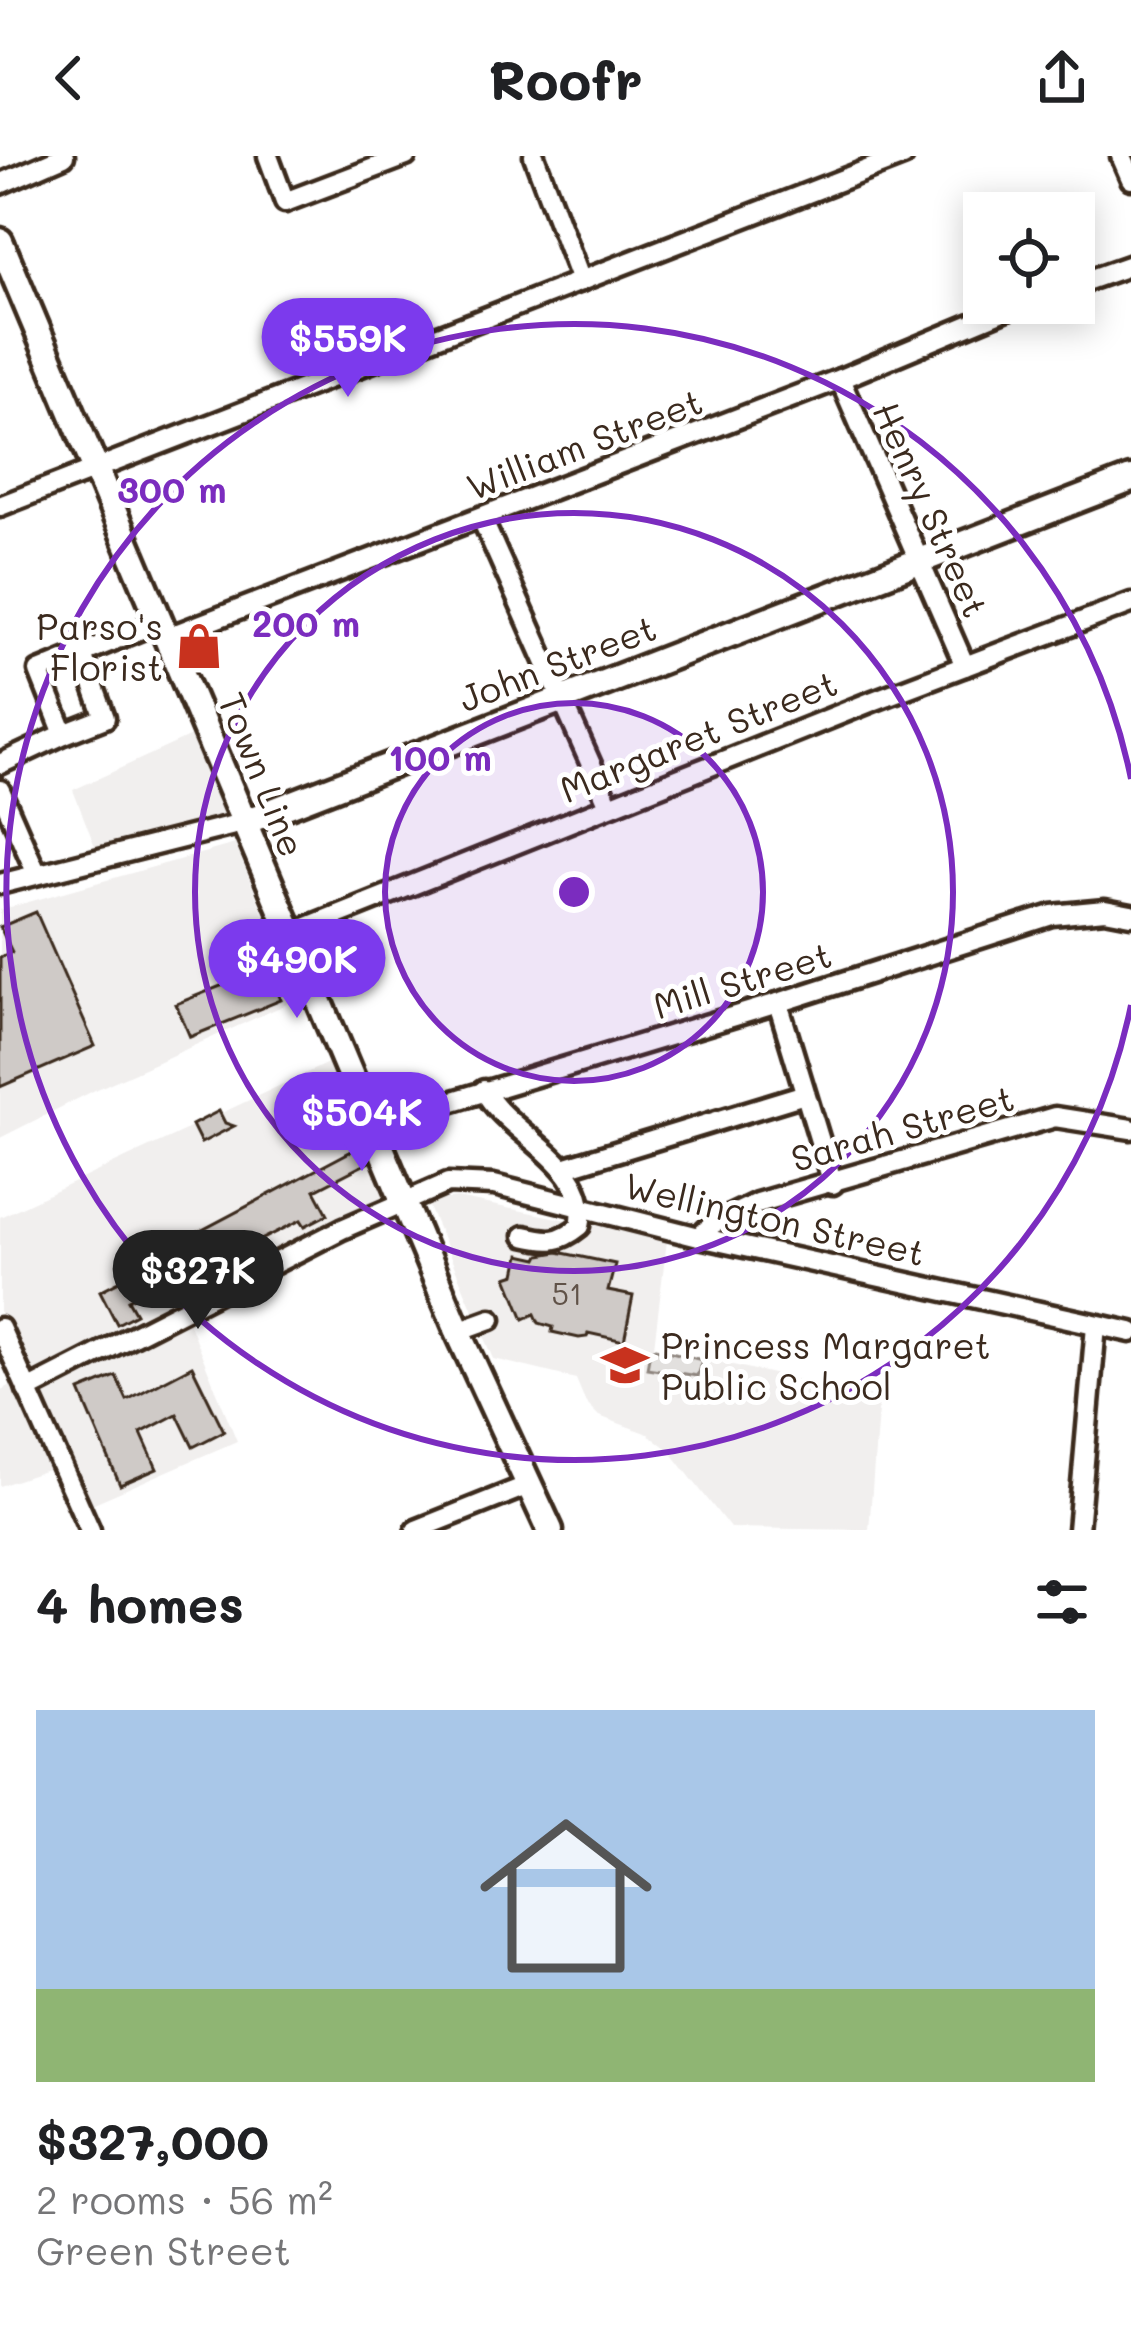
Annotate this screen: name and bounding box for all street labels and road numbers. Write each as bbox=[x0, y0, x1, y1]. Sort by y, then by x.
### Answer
street label: William Street bbox=[459, 376, 709, 510]
street label: Henry Street bbox=[863, 394, 1000, 624]
street label: John Street bbox=[452, 603, 662, 721]
street label: Margaret Street bbox=[553, 658, 843, 812]
street label: Town Line bbox=[209, 685, 317, 863]
street label: Mill Street bbox=[647, 930, 837, 1028]
street label: Sarah Street bbox=[785, 1073, 1019, 1181]
street label: Wellington Street bbox=[620, 1161, 930, 1275]

